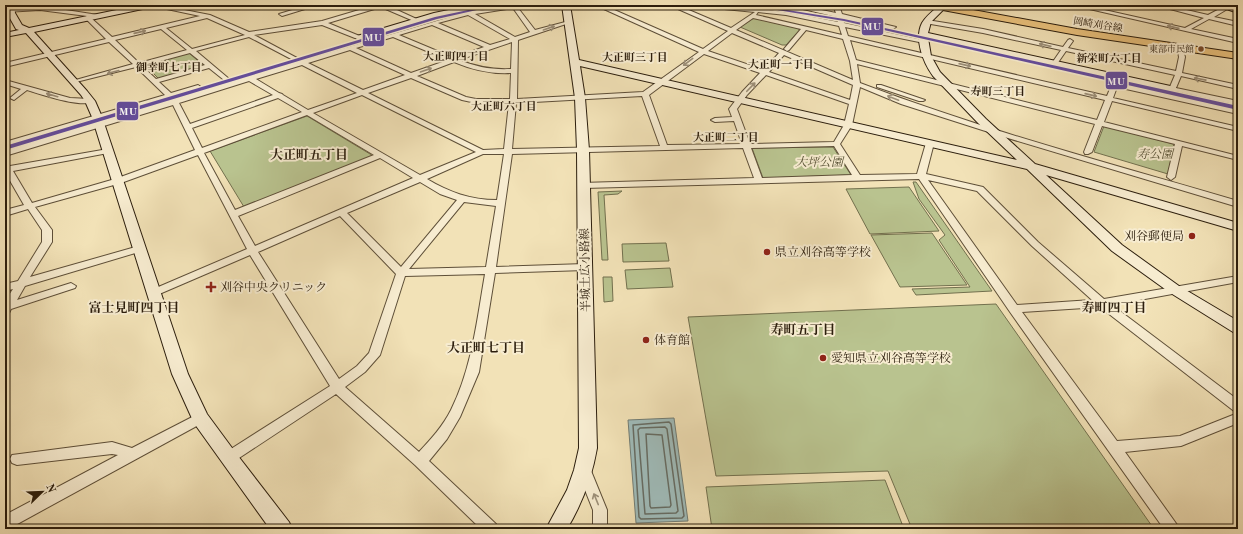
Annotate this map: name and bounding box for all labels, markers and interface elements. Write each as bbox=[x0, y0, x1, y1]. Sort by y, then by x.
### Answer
street label: 岡崎刈谷線 bbox=[1072, 15, 1123, 34]
line badge: MU bbox=[861, 17, 884, 36]
text: MU bbox=[863, 22, 882, 33]
one-way arrow bbox=[1166, 23, 1179, 30]
one-way arrow bbox=[542, 24, 555, 31]
one-way arrow bbox=[133, 27, 146, 35]
line badge: MU bbox=[362, 27, 385, 47]
text: MU bbox=[364, 33, 383, 44]
one-way arrow bbox=[1039, 40, 1052, 48]
place label: 東部市民館 bbox=[1149, 44, 1194, 54]
marker: 東部市民館 bbox=[1196, 44, 1206, 54]
district label: 大正町四丁目 bbox=[423, 50, 489, 63]
district label: 大正町三丁目 bbox=[602, 51, 668, 64]
district label: 新栄町六丁目 bbox=[1076, 52, 1142, 65]
one-way arrow bbox=[683, 57, 694, 66]
district label: 大正町一丁目 bbox=[748, 58, 814, 71]
district label: 御幸町七丁目 bbox=[136, 61, 202, 74]
one-way arrow bbox=[958, 62, 971, 69]
one-way arrow bbox=[419, 66, 432, 73]
one-way arrow bbox=[107, 69, 120, 76]
line badge: MU bbox=[1105, 71, 1128, 90]
one-way arrow bbox=[1194, 74, 1207, 82]
text: MU bbox=[1107, 77, 1126, 88]
one-way arrow bbox=[746, 82, 756, 92]
district label: 寿町三丁目 bbox=[971, 85, 1026, 98]
one-way arrow bbox=[46, 90, 59, 98]
one-way arrow bbox=[1085, 91, 1098, 99]
one-way arrow bbox=[886, 94, 899, 101]
district label: 大正町六丁目 bbox=[471, 100, 537, 113]
line badge: MU bbox=[116, 101, 139, 121]
text: MU bbox=[119, 107, 138, 118]
district label: 大正町二丁目 bbox=[693, 131, 759, 144]
park label: 寿公園 bbox=[1137, 147, 1175, 161]
district label: 大正町五丁目 bbox=[270, 148, 348, 162]
park label: 大坪公園 bbox=[795, 155, 845, 169]
street label: 半城土広小路線 bbox=[577, 228, 593, 312]
place label: 刈谷郵便局 bbox=[1124, 229, 1184, 243]
marker: 刈谷郵便局 bbox=[1187, 231, 1197, 241]
place label: 県立刈谷高等学校 bbox=[775, 245, 871, 259]
marker: 県立刈谷高等学校 bbox=[762, 247, 772, 257]
place label: 刈谷中央クリニック bbox=[220, 280, 327, 294]
marker: 刈谷中央クリニック bbox=[205, 281, 217, 293]
district label: 富士見町四丁目 bbox=[88, 300, 180, 315]
district label: 寿町四丁目 bbox=[1081, 300, 1147, 315]
district label: 寿町五丁目 bbox=[770, 322, 836, 337]
place label: 体育館 bbox=[654, 333, 690, 347]
marker: 体育館 bbox=[641, 335, 651, 345]
district label: 大正町七丁目 bbox=[447, 341, 525, 355]
place label: 愛知県立刈谷高等学校 bbox=[831, 351, 951, 365]
marker: 愛知県立刈谷高等学校 bbox=[818, 353, 828, 363]
north arrow bbox=[22, 472, 62, 512]
text: N bbox=[43, 483, 57, 495]
one-way arrow bbox=[592, 493, 599, 505]

